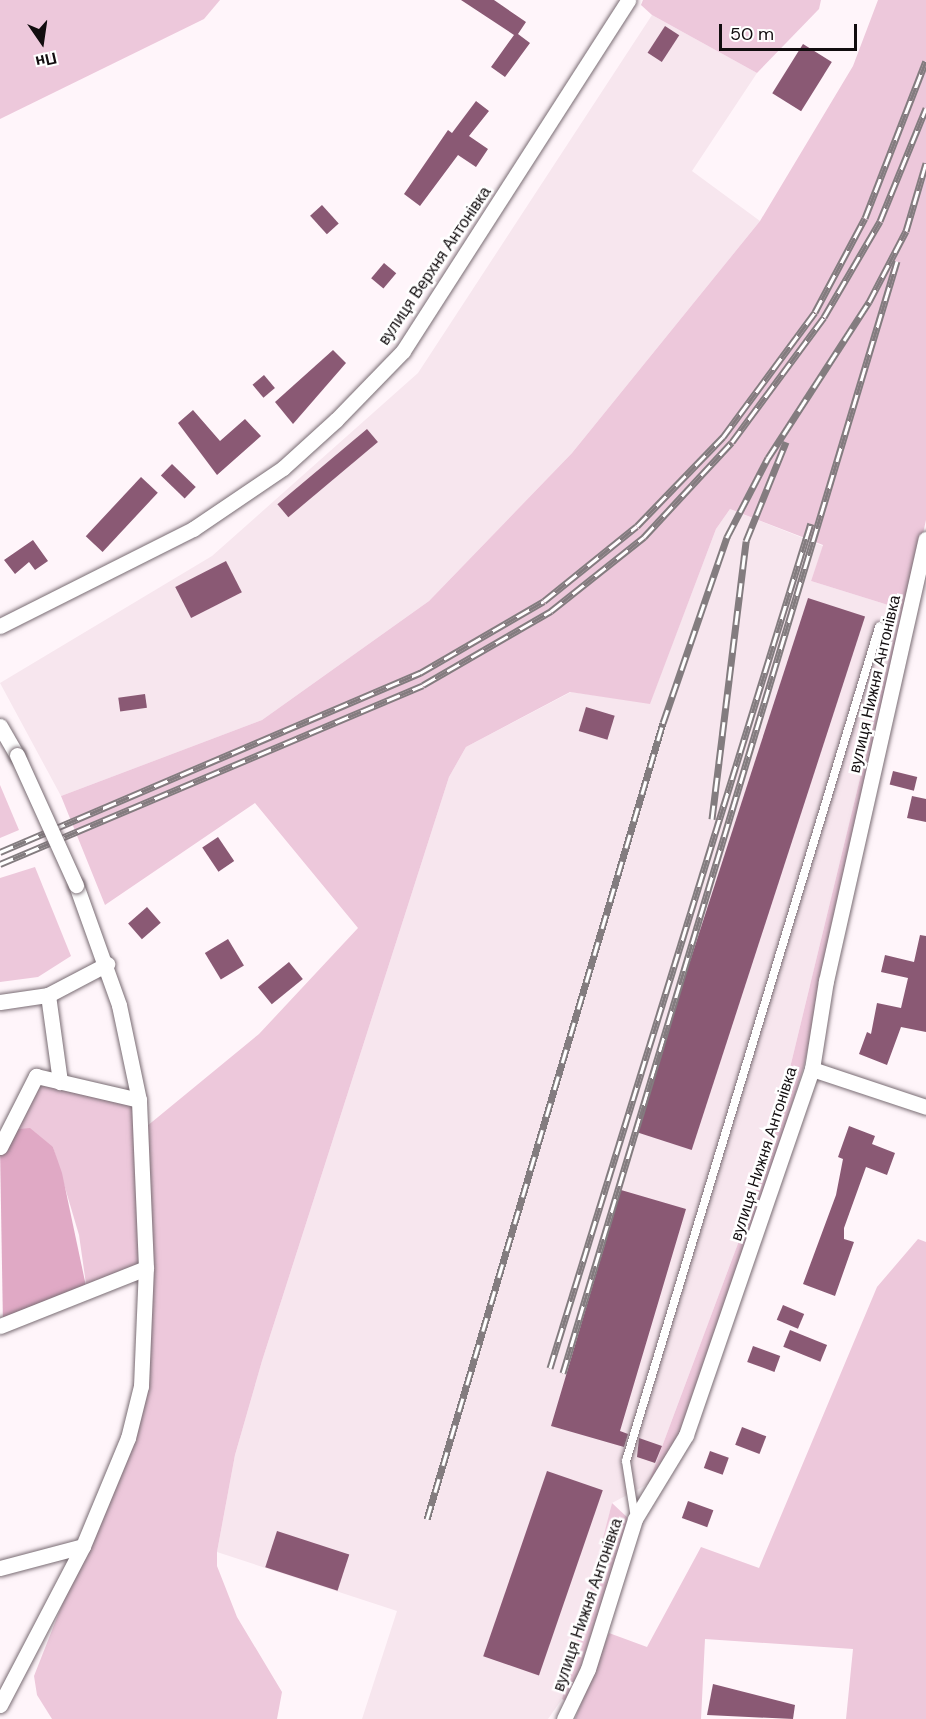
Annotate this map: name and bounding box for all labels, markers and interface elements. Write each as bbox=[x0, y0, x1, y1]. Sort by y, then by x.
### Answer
north arrow bbox=[12, 12, 72, 72]
scale bar bbox=[722, 12, 860, 50]
text: 50 m bbox=[730, 22, 774, 46]
text: Пн bbox=[33, 47, 59, 73]
street label: вулиця Верхня Антонівка bbox=[375, 183, 495, 349]
street label: вулиця Нижня Антонівка bbox=[845, 593, 905, 775]
street label: вулиця Нижня Антонівка bbox=[727, 1065, 801, 1243]
street label: вулиця Нижня Антонівка bbox=[549, 1516, 627, 1694]

